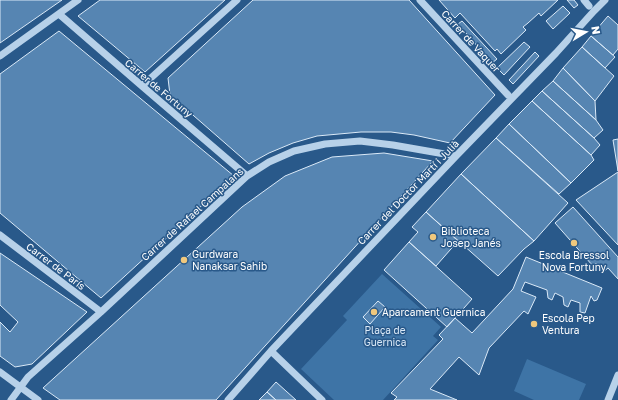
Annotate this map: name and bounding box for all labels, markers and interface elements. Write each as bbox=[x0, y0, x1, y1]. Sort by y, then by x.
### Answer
street label: Carrer de Vaquer bbox=[439, 7, 503, 75]
north arrow bbox=[566, 12, 606, 52]
text: N bbox=[589, 25, 603, 35]
street label: Carrer de Fortuny bbox=[123, 56, 195, 120]
street label: Carrer del Doctor Martí i Julià bbox=[355, 137, 461, 247]
street label: Carrer de Rafael Campalans bbox=[139, 165, 245, 263]
place label: Biblioteca Josep Janés bbox=[441, 225, 501, 249]
marker: Biblioteca Josep Janés bbox=[428, 232, 438, 242]
marker: Escola Bressol Nova Fortuny bbox=[569, 238, 579, 248]
street label: Carrer de París bbox=[24, 240, 88, 292]
place label: Gurdwara Nanaksar Sahib bbox=[192, 248, 267, 272]
place label: Escola Bressol Nova Fortuny bbox=[539, 249, 609, 273]
marker: Gurdwara Nanaksar Sahib bbox=[179, 255, 189, 265]
place label: Aparcament Guernica bbox=[382, 306, 485, 318]
marker: Aparcament Guernica bbox=[369, 307, 379, 317]
place label: Escola Pep Ventura bbox=[542, 312, 595, 336]
marker: Escola Pep Ventura bbox=[529, 319, 539, 329]
park label: Plaça de Guernica bbox=[364, 324, 406, 348]

